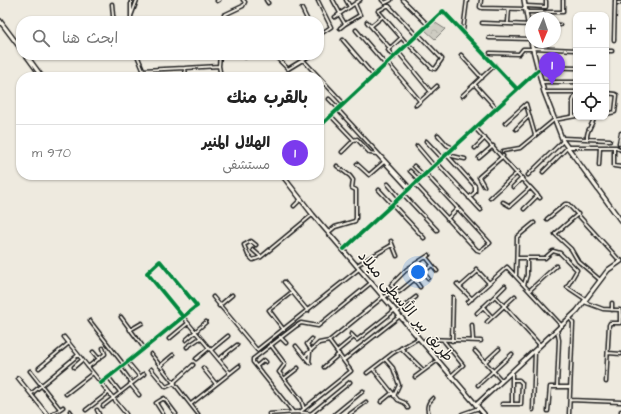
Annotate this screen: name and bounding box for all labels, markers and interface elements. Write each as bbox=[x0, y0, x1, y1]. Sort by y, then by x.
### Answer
north arrow bbox=[525, 12, 561, 48]
map controls bbox=[573, 12, 609, 120]
button: + bbox=[573, 12, 609, 48]
search box bbox=[16, 16, 324, 60]
icon: search bbox=[30, 27, 52, 49]
text: ابحث هنا bbox=[62, 28, 118, 49]
button: − bbox=[573, 48, 609, 84]
pin: 1 bbox=[539, 52, 565, 85]
button: locate bbox=[573, 84, 609, 120]
text: بالقرب منك bbox=[227, 86, 308, 110]
text: الهلال المنير bbox=[202, 132, 270, 153]
text: 970 m bbox=[32, 144, 71, 162]
text: 1 bbox=[294, 144, 296, 162]
text: مستشفى bbox=[222, 156, 270, 174]
street label: طريق بير الأسطى ميلاد bbox=[353, 246, 458, 366]
your location bbox=[408, 262, 428, 282]

